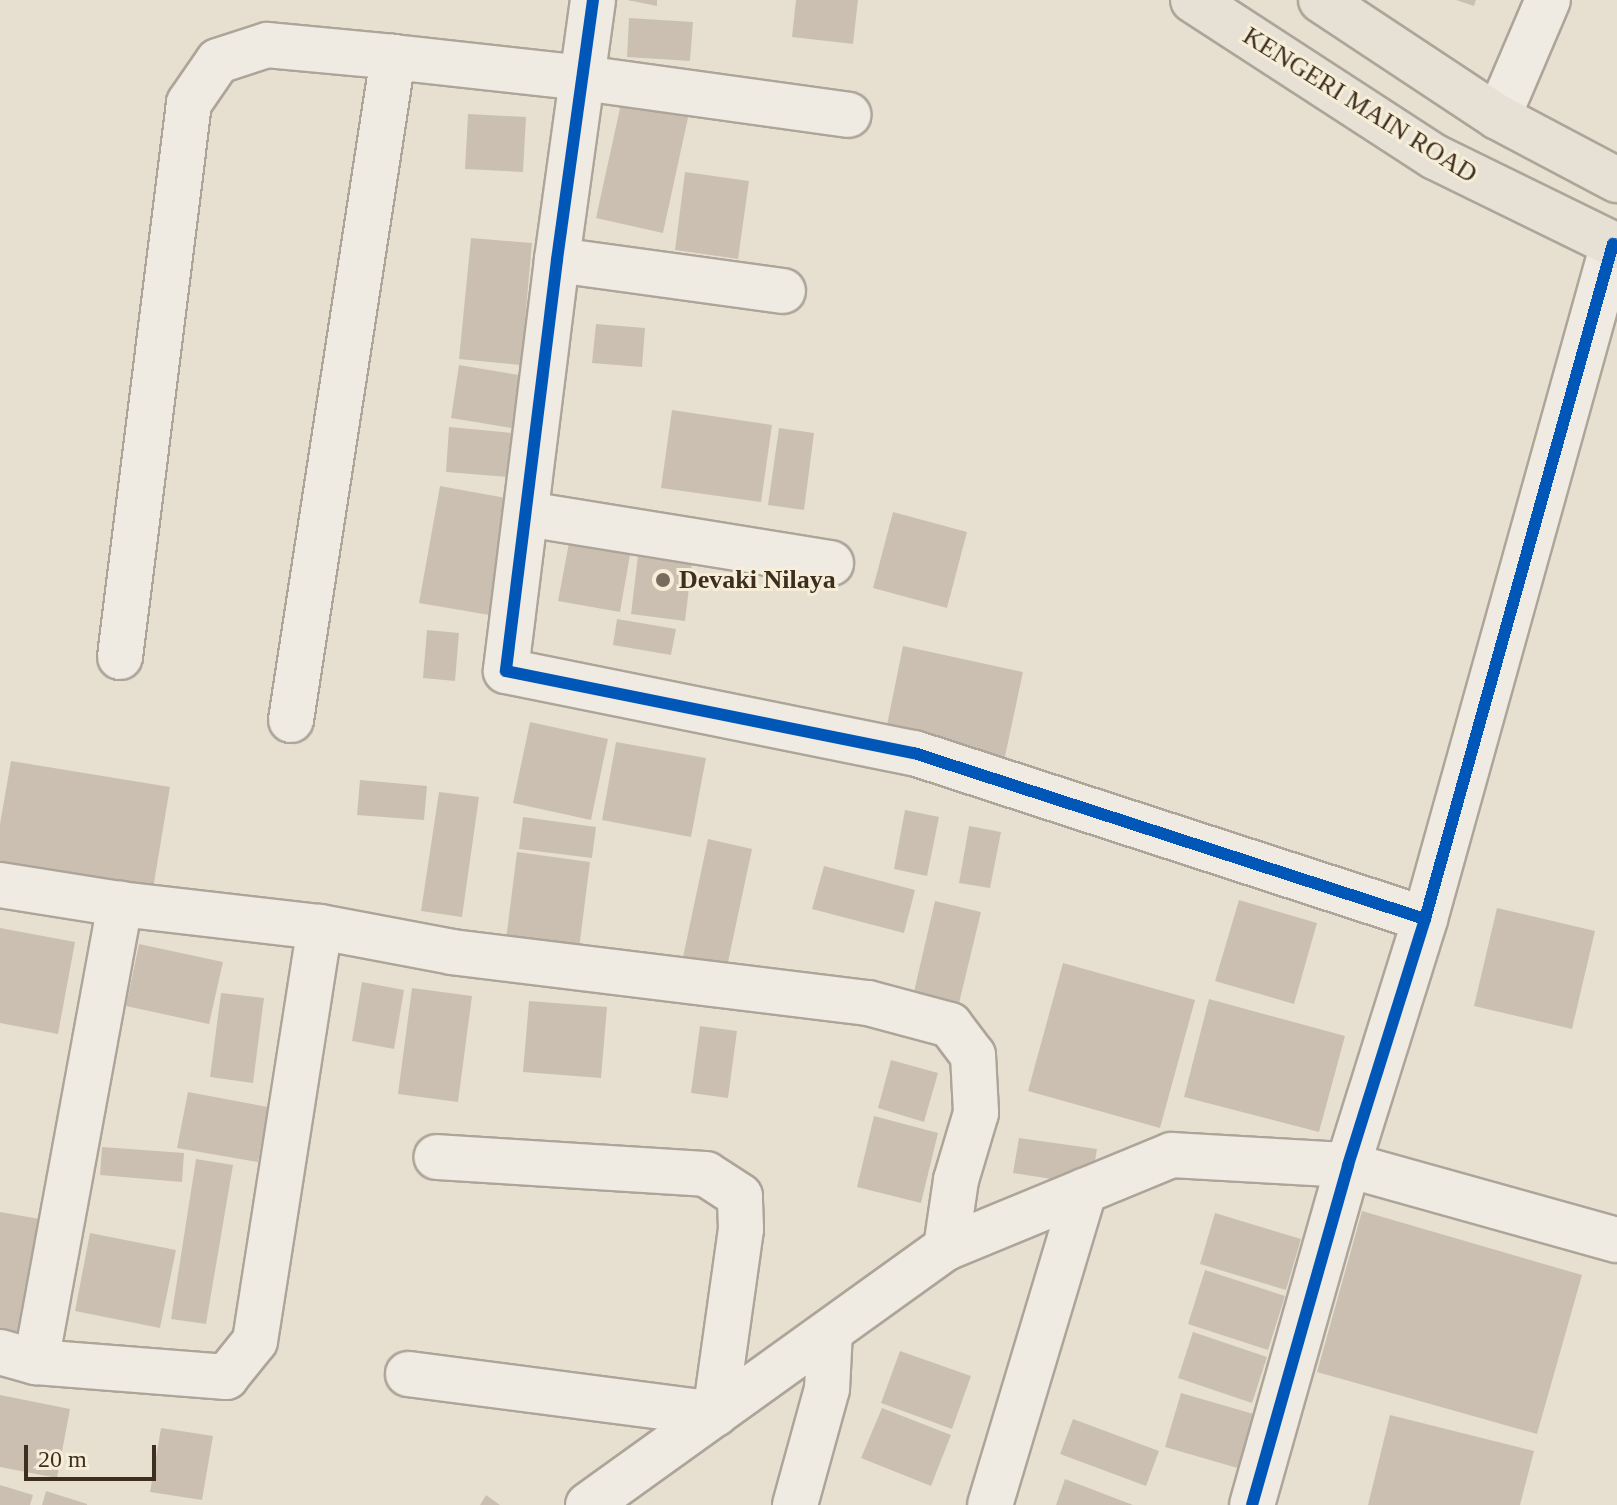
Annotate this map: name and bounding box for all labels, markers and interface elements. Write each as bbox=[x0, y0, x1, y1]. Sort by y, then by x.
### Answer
street label: KENGERI MAIN ROAD bbox=[1237, 20, 1483, 190]
place label: Devaki Nilaya bbox=[679, 564, 836, 596]
marker: Devaki Nilaya bbox=[654, 571, 672, 589]
scale bar bbox=[28, 1429, 160, 1479]
text: 20 m bbox=[38, 1446, 87, 1472]

